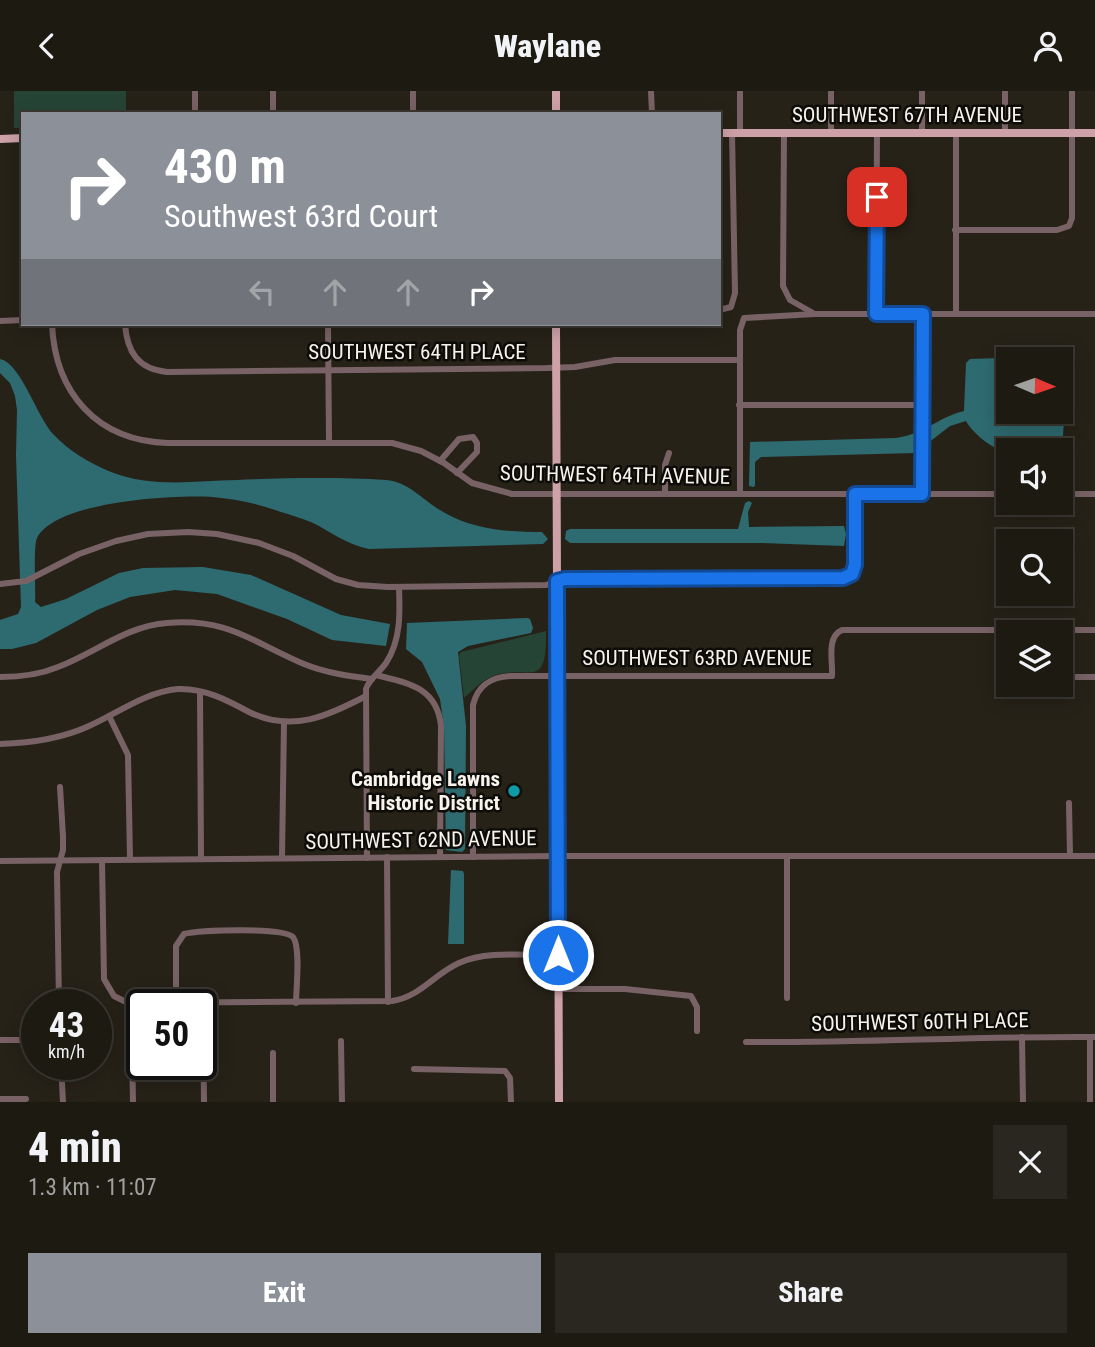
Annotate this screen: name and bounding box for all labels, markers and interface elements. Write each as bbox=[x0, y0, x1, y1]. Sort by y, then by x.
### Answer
icon: back bbox=[28, 27, 66, 65]
text: Waylane bbox=[494, 27, 601, 65]
icon: person bbox=[1029, 27, 1067, 65]
street label: SOUTHWEST 67TH AVENUE bbox=[792, 103, 1022, 127]
text: 430 m bbox=[164, 138, 286, 195]
icon: right bbox=[49, 140, 140, 231]
pin bbox=[847, 167, 907, 227]
icon: arrive bbox=[858, 178, 896, 216]
text: Southwest 63rd Court bbox=[164, 197, 438, 235]
icon: left bbox=[243, 273, 281, 311]
icon: ahead bbox=[316, 273, 354, 311]
icon: ahead bbox=[389, 273, 427, 311]
icon: right bbox=[462, 273, 500, 311]
street label: SOUTHWEST 64TH PLACE bbox=[308, 340, 526, 364]
north arrow bbox=[996, 347, 1073, 423]
map controls bbox=[996, 347, 1073, 697]
button: sound bbox=[996, 438, 1073, 515]
street label: SOUTHWEST 64TH AVENUE bbox=[500, 461, 730, 489]
button: search bbox=[996, 529, 1073, 606]
button: layers bbox=[996, 620, 1073, 697]
street label: SOUTHWEST 63RD AVENUE bbox=[582, 646, 812, 670]
place label: Cambridge Lawns Historic District bbox=[351, 767, 500, 815]
marker: Cambridge Lawns Historic District bbox=[506, 783, 522, 799]
street label: SOUTHWEST 62ND AVENUE bbox=[305, 826, 537, 854]
position arrow bbox=[521, 918, 595, 992]
speed limit sign: 50 bbox=[126, 989, 217, 1080]
text: 43 bbox=[49, 1005, 84, 1046]
street label: SOUTHWEST 60TH PLACE bbox=[811, 1008, 1029, 1036]
text: km/h bbox=[48, 1041, 85, 1062]
text: 4 min bbox=[28, 1123, 122, 1172]
button: close bbox=[993, 1125, 1067, 1199]
text: 1.3 km · 11:07 bbox=[28, 1174, 157, 1201]
button: Exit bbox=[28, 1253, 541, 1333]
button: Share bbox=[555, 1253, 1067, 1333]

